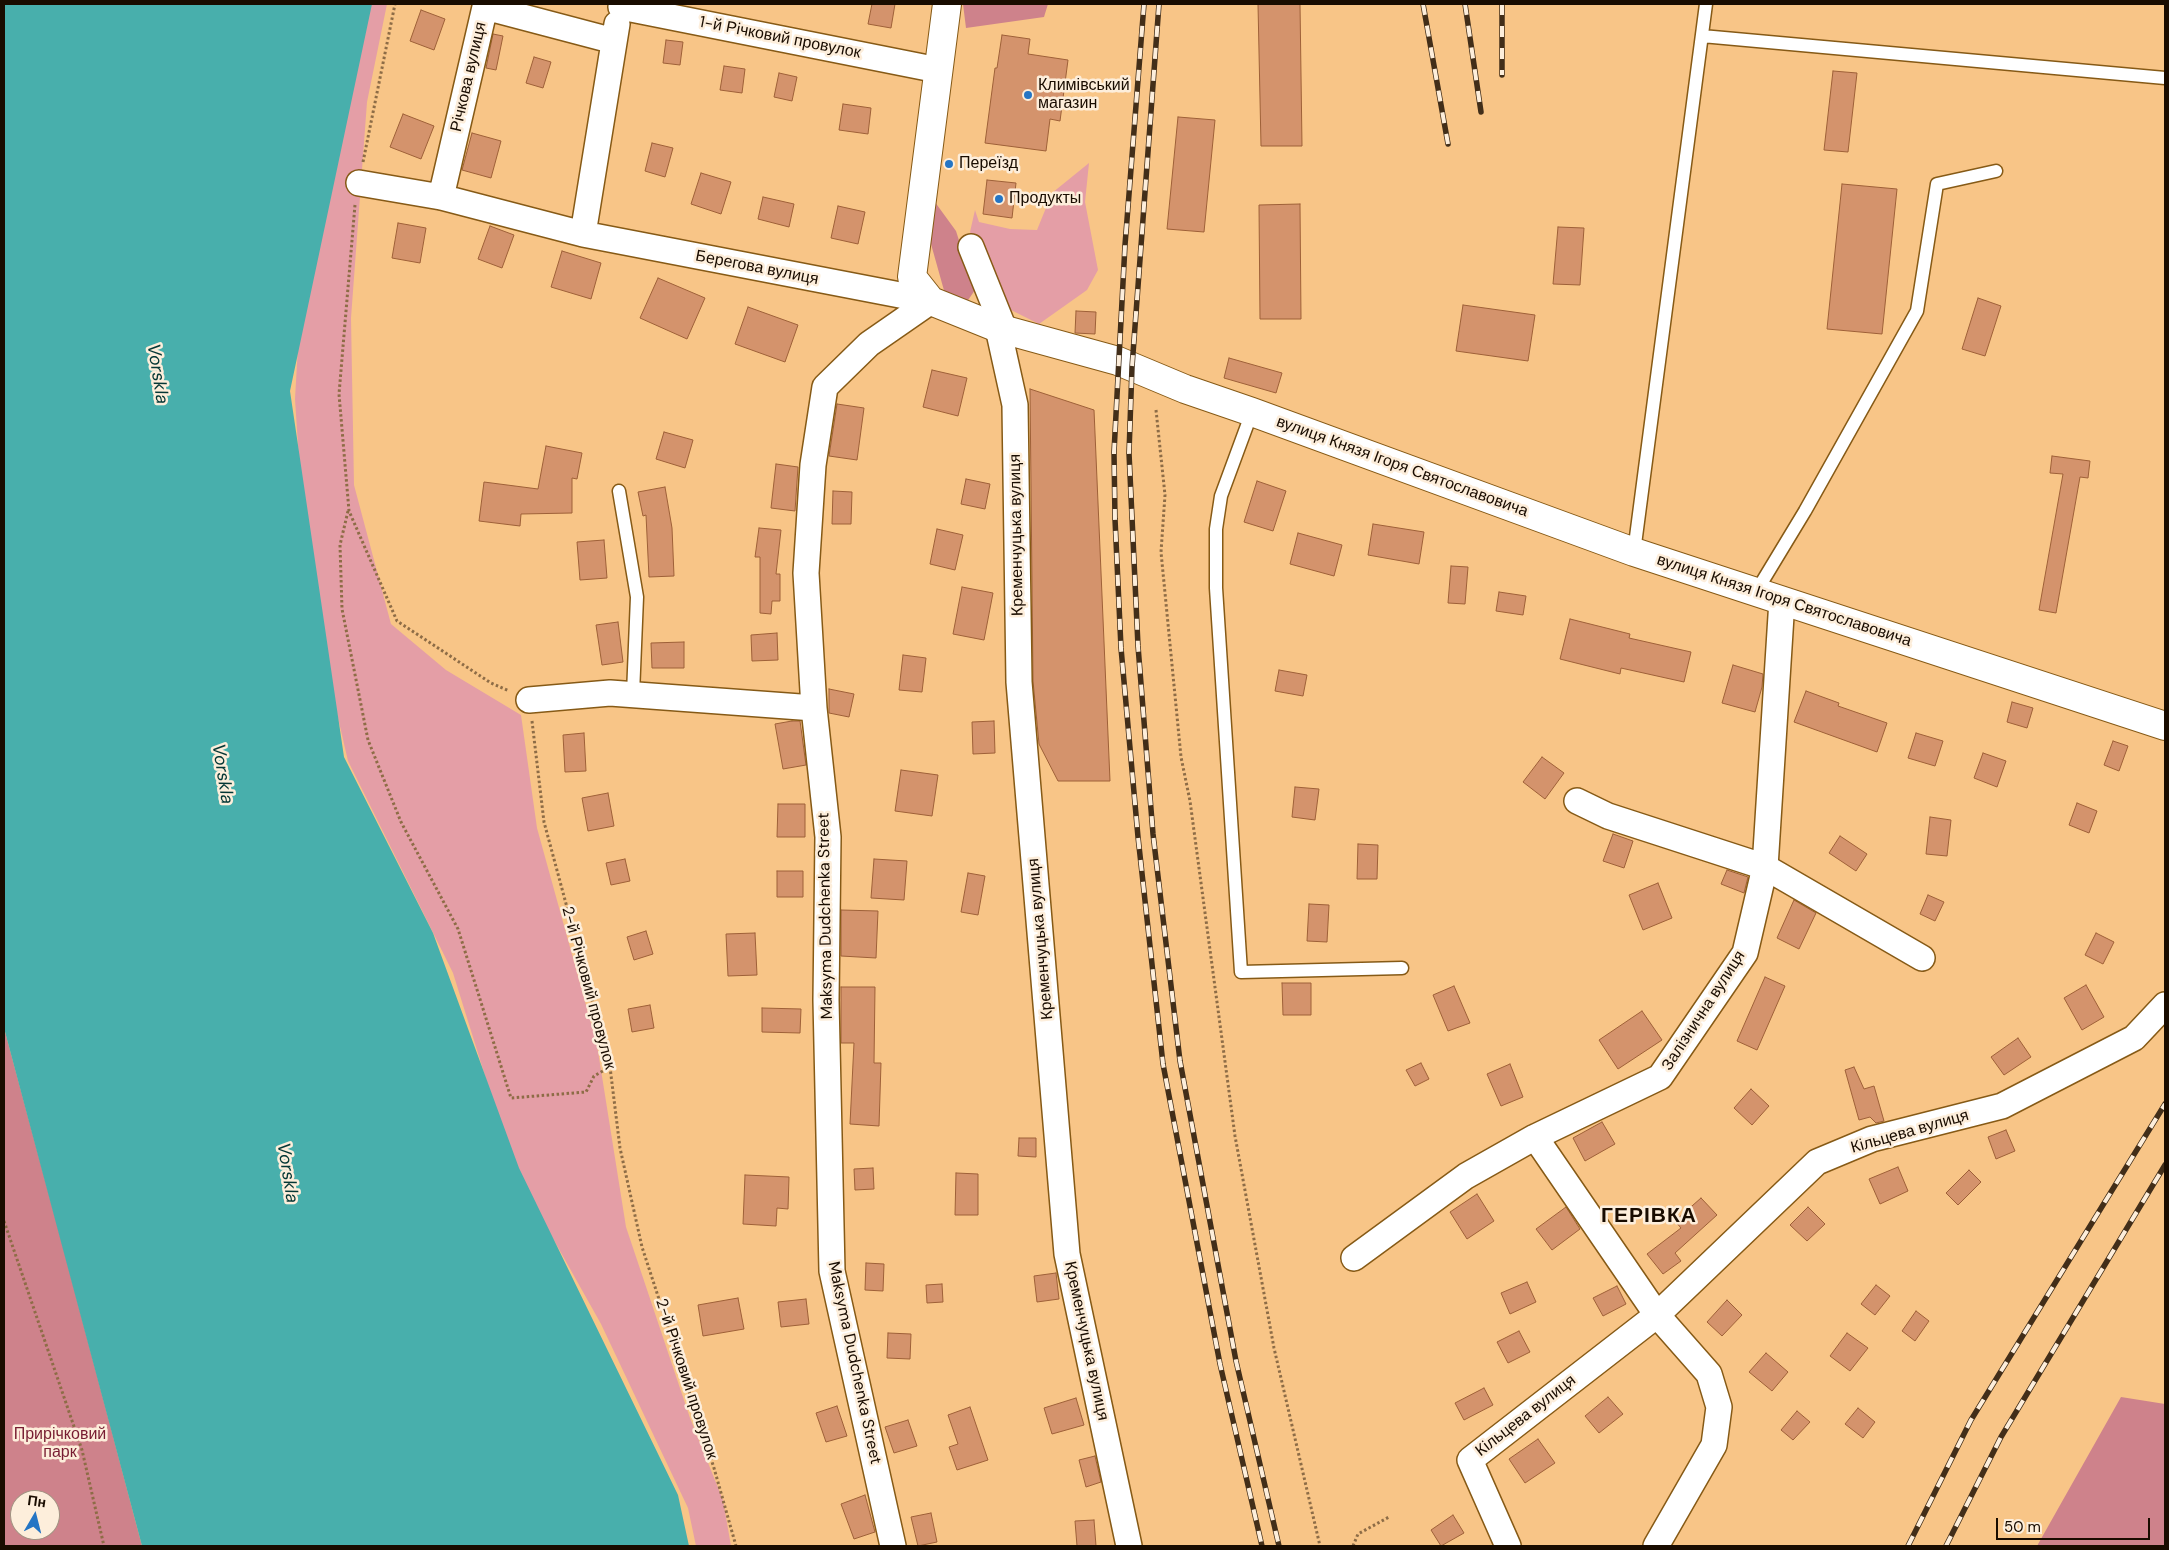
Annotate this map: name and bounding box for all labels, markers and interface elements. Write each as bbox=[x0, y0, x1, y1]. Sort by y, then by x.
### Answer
street label: 1-й Річковий провулок bbox=[698, 13, 862, 63]
street label: Річкова вулиця bbox=[447, 20, 491, 134]
place label: Климівський магазин bbox=[1038, 76, 1130, 114]
marker: Климівський магазин bbox=[1022, 89, 1034, 101]
place label: Переїзд bbox=[959, 154, 1018, 174]
marker: Переїзд bbox=[943, 158, 955, 170]
place label: Продукты bbox=[1009, 189, 1081, 209]
marker: Продукты bbox=[993, 193, 1005, 205]
street label: Берегова вулиця bbox=[694, 247, 820, 289]
water label: Vorskla bbox=[142, 342, 172, 406]
street label: вулиця Князя Ігоря Святославовича bbox=[1274, 412, 1530, 522]
street label: Кременчуцька вулиця bbox=[1006, 454, 1028, 616]
street label: вулиця Князя Ігоря Святославовича bbox=[1654, 551, 1914, 651]
water label: Vorskla bbox=[207, 742, 237, 806]
street label: Maksyma Dudchenka Street bbox=[815, 812, 837, 1020]
street label: Кременчуцька вулиця bbox=[1024, 857, 1058, 1021]
street label: 2-й Річковий провулок bbox=[557, 904, 619, 1072]
street label: Залізнична вулиця bbox=[1658, 948, 1750, 1074]
street label: Кільцева вулиця bbox=[1849, 1106, 1971, 1158]
water label: Vorskla bbox=[272, 1141, 302, 1205]
district label: ГЕРІВКА bbox=[1600, 1203, 1698, 1229]
street label: Maksyma Dudchenka Street bbox=[823, 1260, 885, 1466]
street label: Кременчуцька вулиця bbox=[1060, 1260, 1112, 1422]
street label: 2-й Річковий провулок bbox=[651, 1296, 721, 1462]
street label: Кільцева вулиця bbox=[1472, 1371, 1580, 1461]
park label: Прирічковий парк bbox=[14, 1425, 106, 1463]
north arrow bbox=[10, 1490, 60, 1540]
text: Пн bbox=[27, 1491, 47, 1511]
scale bar bbox=[1999, 1508, 2153, 1540]
text: 50 m bbox=[2004, 1517, 2041, 1537]

